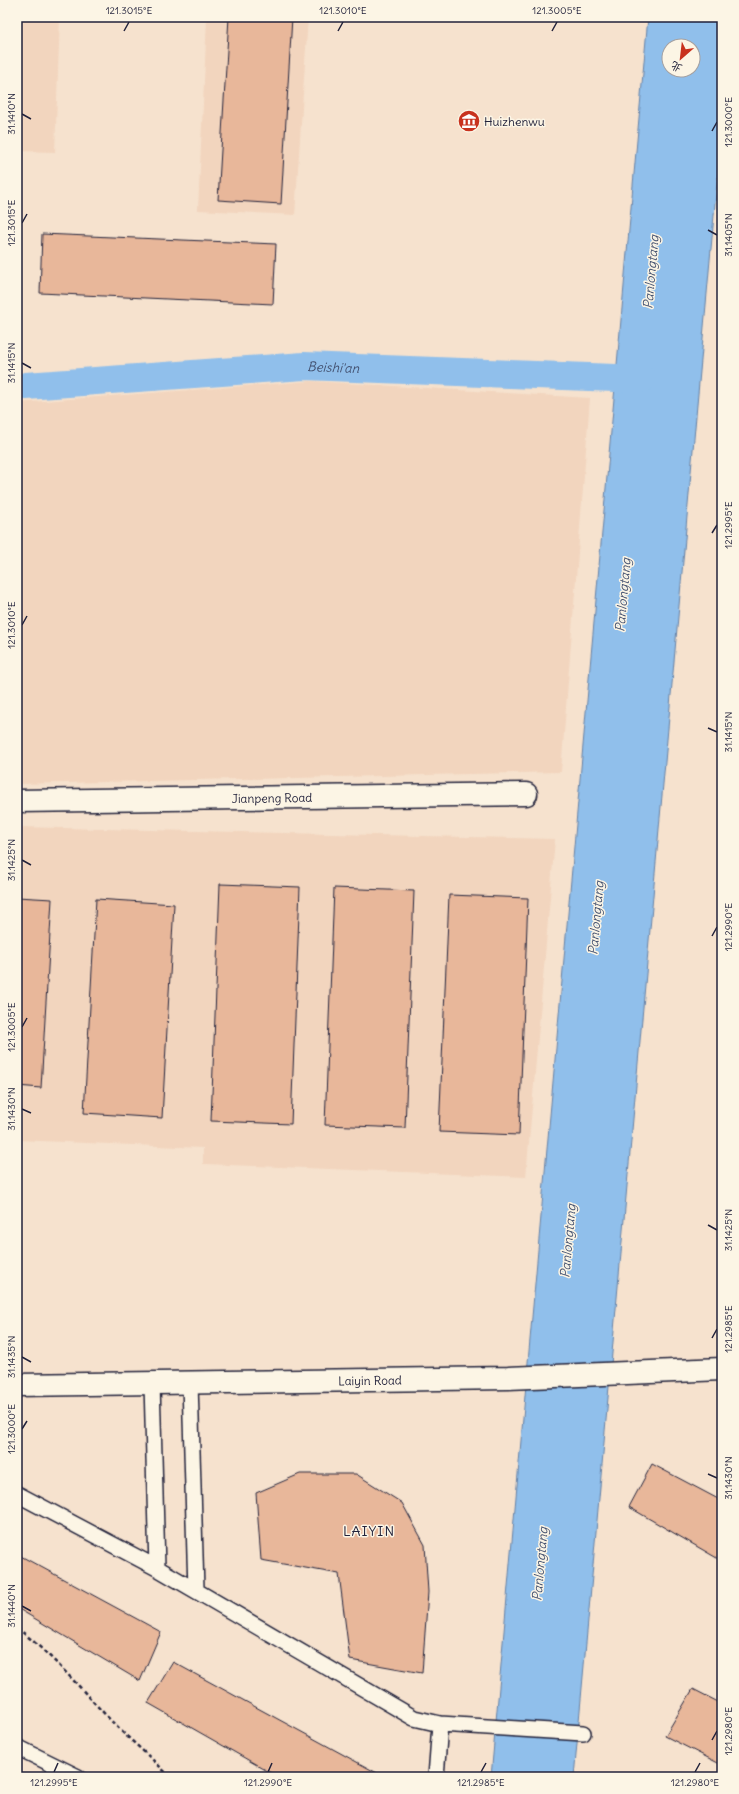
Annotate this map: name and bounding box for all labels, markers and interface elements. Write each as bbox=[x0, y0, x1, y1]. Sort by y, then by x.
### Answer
text: 121.3015°E bbox=[106, 4, 152, 17]
text: 121.3010°E bbox=[319, 4, 367, 17]
text: 121.3005°E bbox=[532, 4, 582, 17]
north arrow bbox=[661, 38, 701, 78]
text: 北 bbox=[668, 58, 684, 76]
text: 31.1410°N bbox=[5, 93, 18, 135]
text: 121.3000°E bbox=[722, 97, 735, 147]
museum icon: Huizhenwu bbox=[456, 108, 482, 134]
place label: Huizhenwu bbox=[484, 114, 545, 129]
text: 121.3015°E bbox=[5, 200, 18, 246]
text: 31.1405°N bbox=[722, 213, 735, 257]
water label: Panlongtang bbox=[639, 233, 663, 310]
text: 31.1415°N bbox=[5, 343, 18, 383]
water label: Beishi'an bbox=[307, 358, 360, 377]
text: 121.2995°E bbox=[722, 501, 735, 549]
water label: Panlongtang bbox=[611, 556, 635, 633]
text: 121.3010°E bbox=[5, 601, 18, 649]
text: 31.1415°N bbox=[722, 712, 735, 752]
street label: Jianpeng Road bbox=[232, 789, 312, 806]
text: 31.1425°N bbox=[5, 839, 18, 881]
water label: Panlongtang bbox=[584, 879, 608, 956]
text: 121.2990°E bbox=[722, 903, 735, 951]
text: 121.3005°E bbox=[5, 1002, 18, 1052]
text: 31.1430°N bbox=[5, 1087, 18, 1131]
water label: Panlongtang bbox=[556, 1202, 580, 1279]
text: 31.1425°N bbox=[722, 1209, 735, 1251]
text: 121.2985°E bbox=[722, 1305, 735, 1353]
text: 31.1435°N bbox=[5, 1336, 18, 1378]
street label: Laiyin Road bbox=[338, 1372, 402, 1388]
text: 121.3000°E bbox=[5, 1404, 18, 1454]
text: 31.1430°N bbox=[722, 1456, 735, 1500]
district label: LAIYIN bbox=[343, 1522, 395, 1540]
water label: Panlongtang bbox=[528, 1525, 552, 1602]
text: 31.1440°N bbox=[5, 1584, 18, 1628]
text: 121.2980°E bbox=[722, 1707, 735, 1755]
text: 121.2995°E bbox=[30, 1776, 78, 1789]
text: 121.2990°E bbox=[244, 1776, 292, 1789]
text: 121.2985°E bbox=[457, 1776, 505, 1789]
text: 121.2980°E bbox=[671, 1776, 719, 1789]

